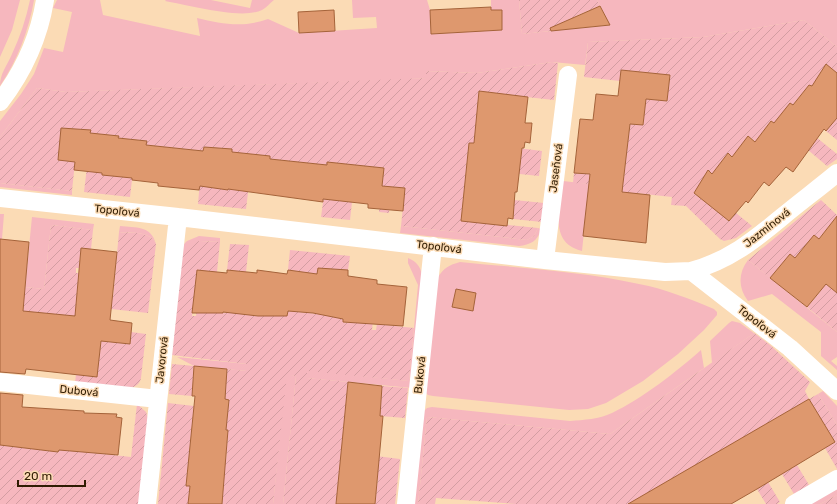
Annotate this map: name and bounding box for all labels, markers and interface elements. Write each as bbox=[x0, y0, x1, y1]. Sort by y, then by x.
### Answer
street label: Jaseňová bbox=[547, 143, 565, 193]
street label: Topoľová bbox=[94, 202, 140, 220]
street label: Jazmínová bbox=[741, 206, 793, 250]
street label: Topoľová bbox=[416, 238, 462, 256]
street label: Topoľová bbox=[735, 303, 779, 341]
street label: Javorová bbox=[153, 336, 171, 384]
street label: Buková bbox=[412, 356, 428, 394]
street label: Dubová bbox=[59, 383, 99, 399]
scale bar bbox=[18, 462, 85, 488]
text: 20 m bbox=[24, 469, 52, 483]

